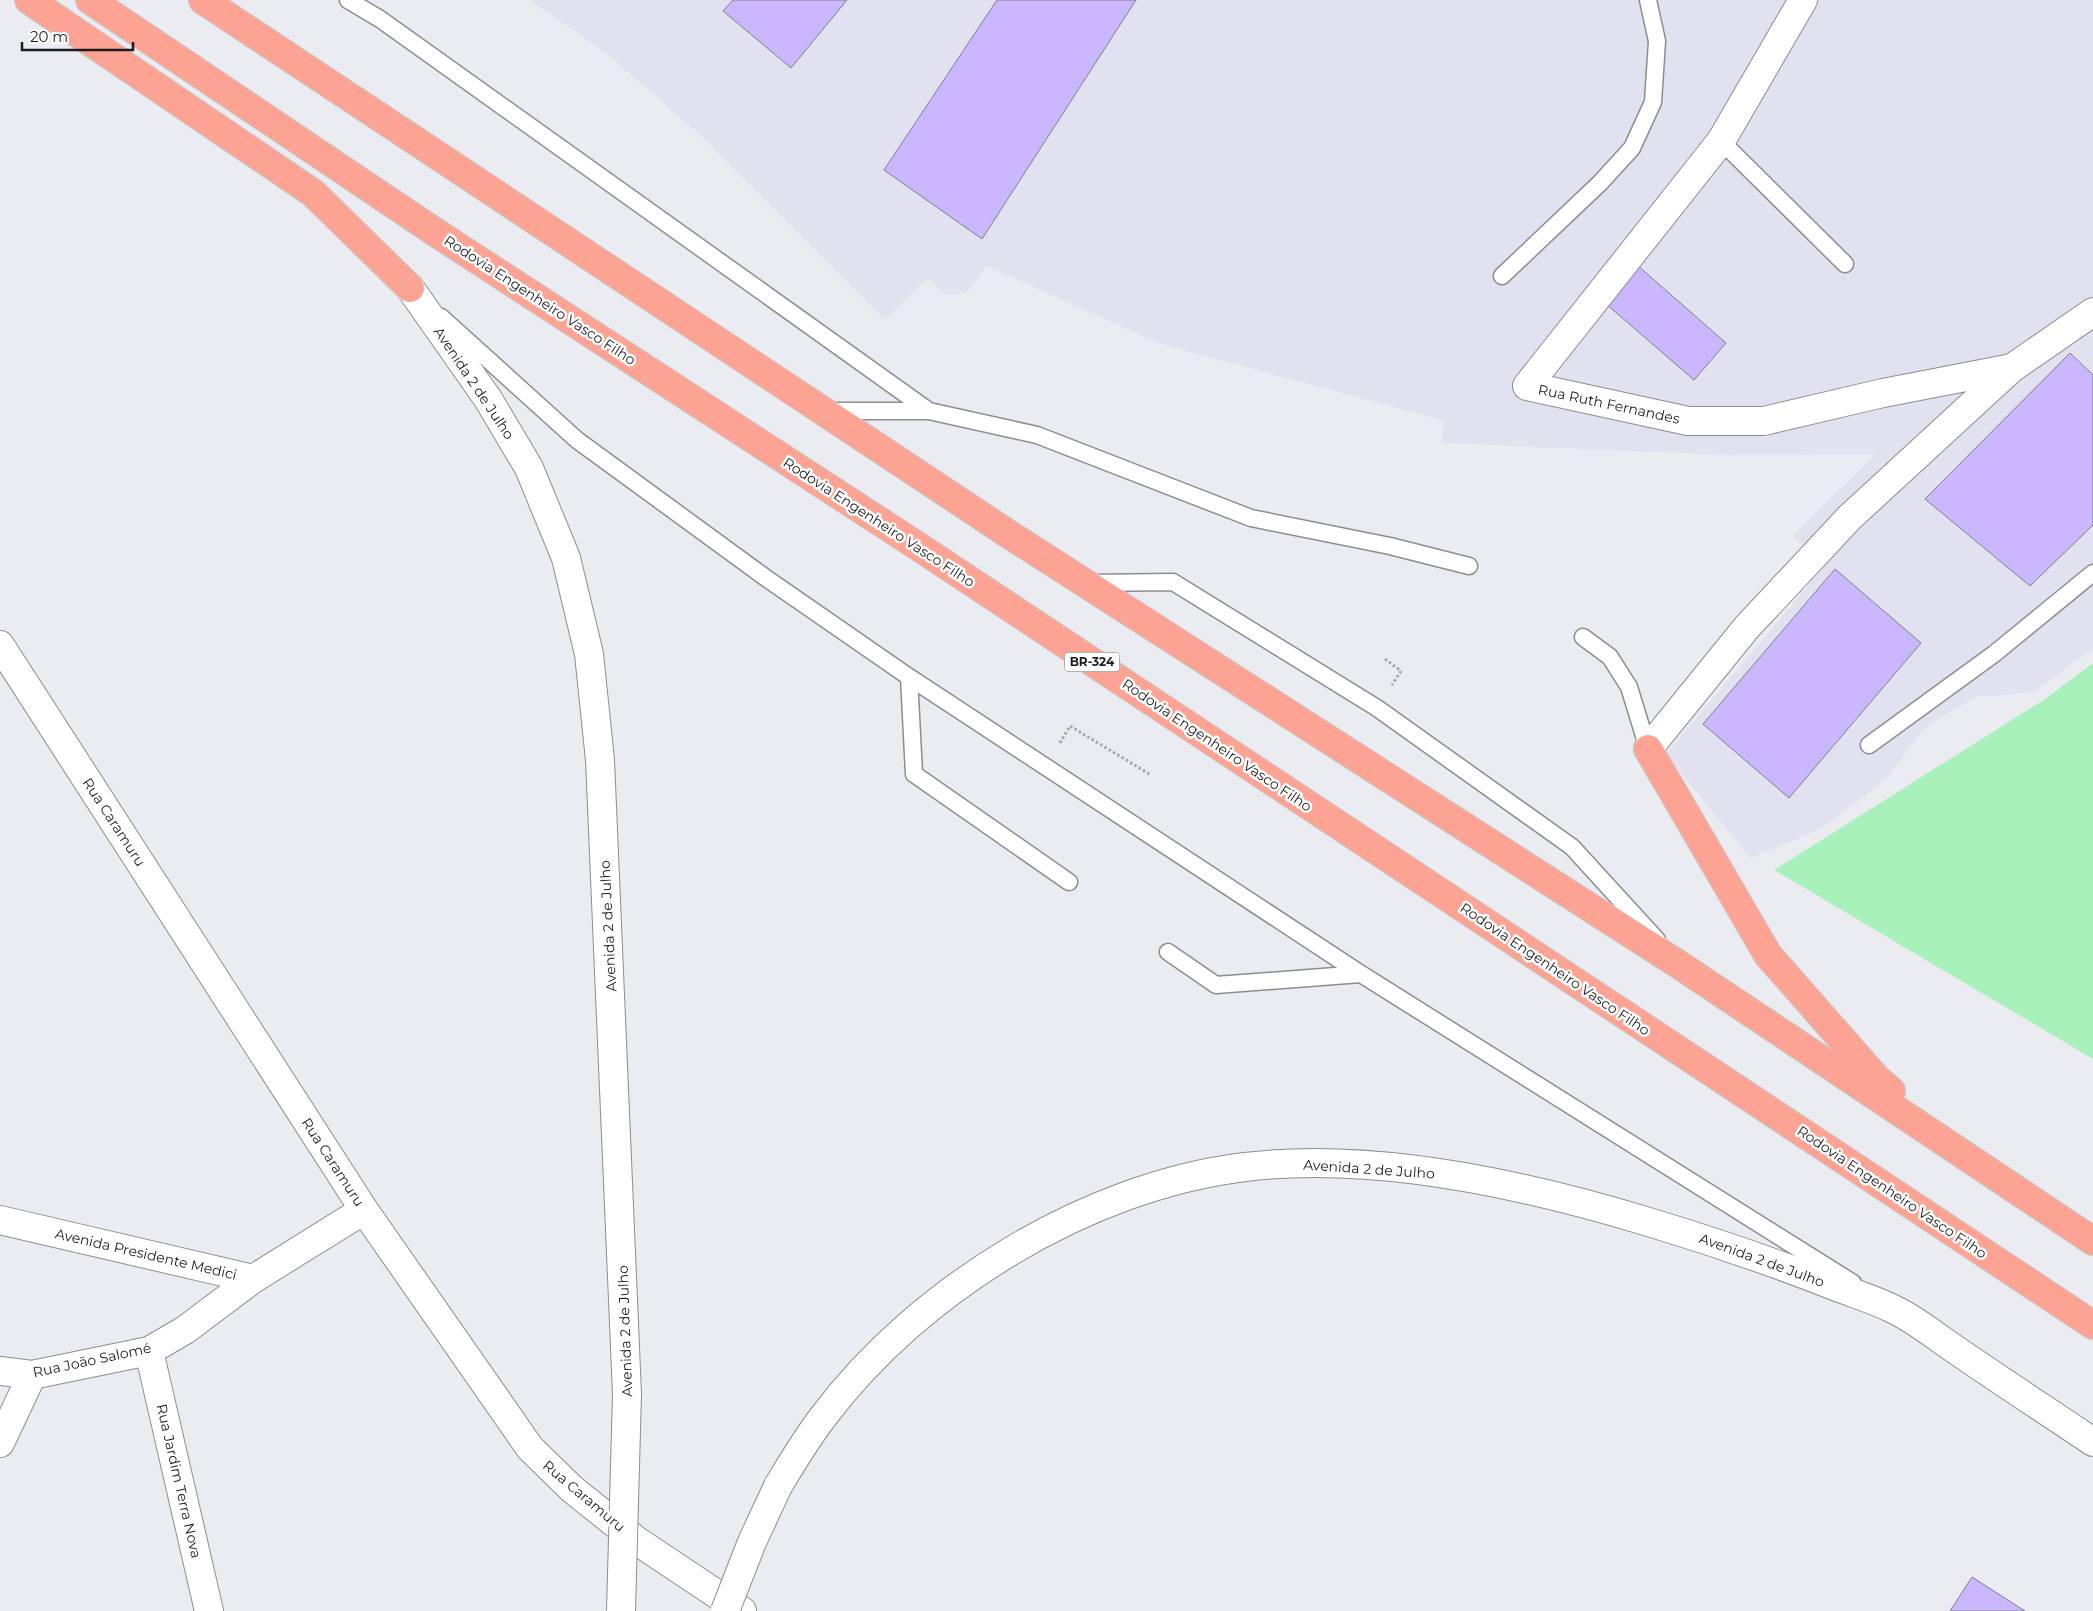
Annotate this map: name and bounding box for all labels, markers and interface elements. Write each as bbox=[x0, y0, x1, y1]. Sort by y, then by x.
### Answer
scale bar bbox=[22, 20, 134, 52]
text: 20 m bbox=[30, 27, 68, 46]
street label: Rodovia Engenheiro Vasco Filho bbox=[441, 231, 639, 369]
street label: Avenida 2 de Julho bbox=[430, 323, 518, 443]
street label: Rua Ruth Fernandes bbox=[1537, 380, 1682, 428]
street label: Rodovia Engenheiro Vasco Filho bbox=[780, 453, 978, 591]
road number: BR-324 bbox=[1064, 652, 1120, 672]
street label: Rodovia Engenheiro Vasco Filho bbox=[1119, 675, 1316, 816]
street label: Rua Caramuru bbox=[79, 774, 149, 870]
street label: Avenida 2 de Julho bbox=[596, 859, 620, 992]
street label: Rodovia Engenheiro Vasco Filho bbox=[1457, 899, 1654, 1040]
street label: Rua Caramuru bbox=[298, 1114, 368, 1210]
street label: Rodovia Engenheiro Vasco Filho bbox=[1794, 1122, 1991, 1263]
street label: Avenida 2 de Julho bbox=[1303, 1155, 1436, 1183]
street label: Avenida Presidente Medici bbox=[53, 1224, 239, 1284]
street label: Avenida 2 de Julho bbox=[1697, 1229, 1827, 1291]
street label: Avenida 2 de Julho bbox=[614, 1265, 636, 1397]
street label: Rua João Salomé bbox=[31, 1339, 153, 1381]
street label: Rua Jardim Terra Nova bbox=[152, 1402, 206, 1560]
street label: Rua Caramuru bbox=[539, 1456, 629, 1536]

